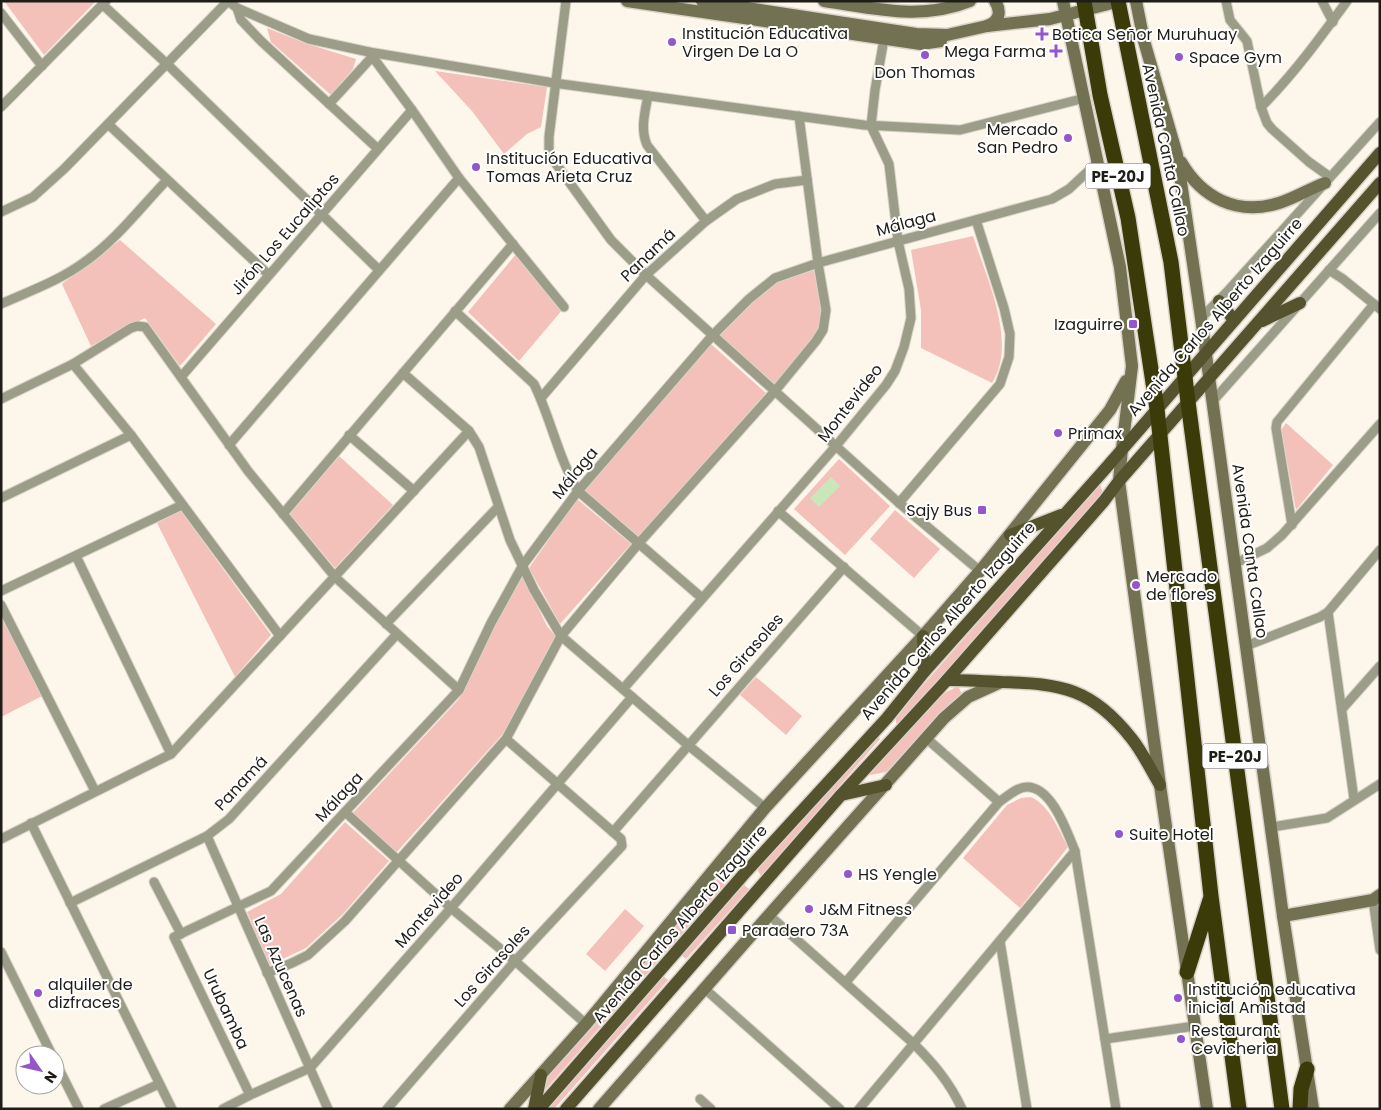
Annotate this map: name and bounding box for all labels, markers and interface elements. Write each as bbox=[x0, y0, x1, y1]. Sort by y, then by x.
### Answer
place label: Institución Educativa Virgen De La O bbox=[682, 22, 848, 63]
place label: Botica Señor Muruhuay bbox=[1052, 23, 1237, 46]
marker: Botica Señor Muruhuay bbox=[1036, 28, 1048, 40]
marker: Institución Educativa Virgen De La O bbox=[666, 36, 678, 48]
place label: Mega Farma bbox=[944, 40, 1046, 63]
marker: Mega Farma bbox=[1050, 45, 1062, 57]
place label: Space Gym bbox=[1189, 46, 1282, 69]
marker: Don Thomas bbox=[919, 49, 931, 61]
marker: Space Gym bbox=[1173, 51, 1185, 63]
place label: Don Thomas bbox=[875, 61, 975, 84]
street label: Avenida Canta Callao bbox=[1136, 61, 1196, 239]
place label: Mercado San Pedro bbox=[977, 118, 1058, 159]
marker: Mercado San Pedro bbox=[1062, 132, 1074, 144]
place label: Institución Educativa Tomas Arieta Cruz bbox=[486, 147, 652, 188]
marker: Institución Educativa Tomas Arieta Cruz bbox=[470, 161, 482, 173]
road number: PE-20J bbox=[1086, 164, 1150, 188]
street label: Jirón Los Eucaliptos bbox=[225, 168, 345, 300]
street label: Málaga bbox=[874, 204, 938, 242]
street label: Avenida Carlos Alberto Izaguirre bbox=[1122, 213, 1308, 421]
street label: Panamá bbox=[615, 223, 681, 287]
place label: Izaguirre bbox=[1054, 313, 1123, 336]
marker: Izaguirre bbox=[1127, 318, 1139, 330]
street label: Montevideo bbox=[812, 359, 888, 447]
place label: Primax bbox=[1068, 422, 1122, 445]
marker: Primax bbox=[1052, 427, 1064, 439]
street label: Málaga bbox=[547, 442, 603, 504]
street label: Avenida Canta Callao bbox=[1226, 462, 1274, 640]
place label: Sajy Bus bbox=[906, 499, 972, 522]
marker: Sajy Bus bbox=[976, 504, 988, 516]
street label: Avenida Carlos Alberto Izaguirre bbox=[855, 517, 1041, 725]
place label: Mercado de flores bbox=[1146, 565, 1217, 606]
marker: Mercado de flores bbox=[1130, 579, 1142, 591]
street label: Los Girasoles bbox=[703, 608, 789, 702]
road number: PE-20J bbox=[1202, 744, 1268, 768]
street label: Panamá bbox=[209, 750, 273, 816]
street label: Málaga bbox=[310, 767, 368, 827]
street label: Avenida Carlos Alberto Izaguirre bbox=[587, 820, 773, 1028]
place label: Suite Hotel bbox=[1129, 823, 1214, 846]
marker: Suite Hotel bbox=[1113, 828, 1125, 840]
place label: HS Yengle bbox=[858, 863, 937, 886]
street label: Montevideo bbox=[390, 867, 468, 953]
marker: HS Yengle bbox=[842, 868, 854, 880]
place label: J&M Fitness bbox=[819, 898, 912, 921]
marker: J&M Fitness bbox=[803, 903, 815, 915]
street label: Las Azucenas bbox=[249, 913, 313, 1021]
place label: Paradero 73A bbox=[742, 919, 849, 942]
street label: Los Girasoles bbox=[449, 920, 535, 1012]
marker: Paradero 73A bbox=[726, 924, 738, 936]
street label: Urubamba bbox=[197, 965, 255, 1053]
place label: alquiler de dizfraces bbox=[48, 973, 133, 1014]
place label: Institución educativa inicial Amistad bbox=[1188, 978, 1356, 1019]
marker: alquiler de dizfraces bbox=[32, 987, 44, 999]
marker: Institución educativa inicial Amistad bbox=[1172, 992, 1184, 1004]
place label: Restaurant Cevicheria bbox=[1191, 1019, 1279, 1060]
marker: Restaurant Cevicheria bbox=[1175, 1033, 1187, 1045]
north arrow bbox=[15, 1045, 65, 1095]
text: N bbox=[40, 1067, 62, 1087]

